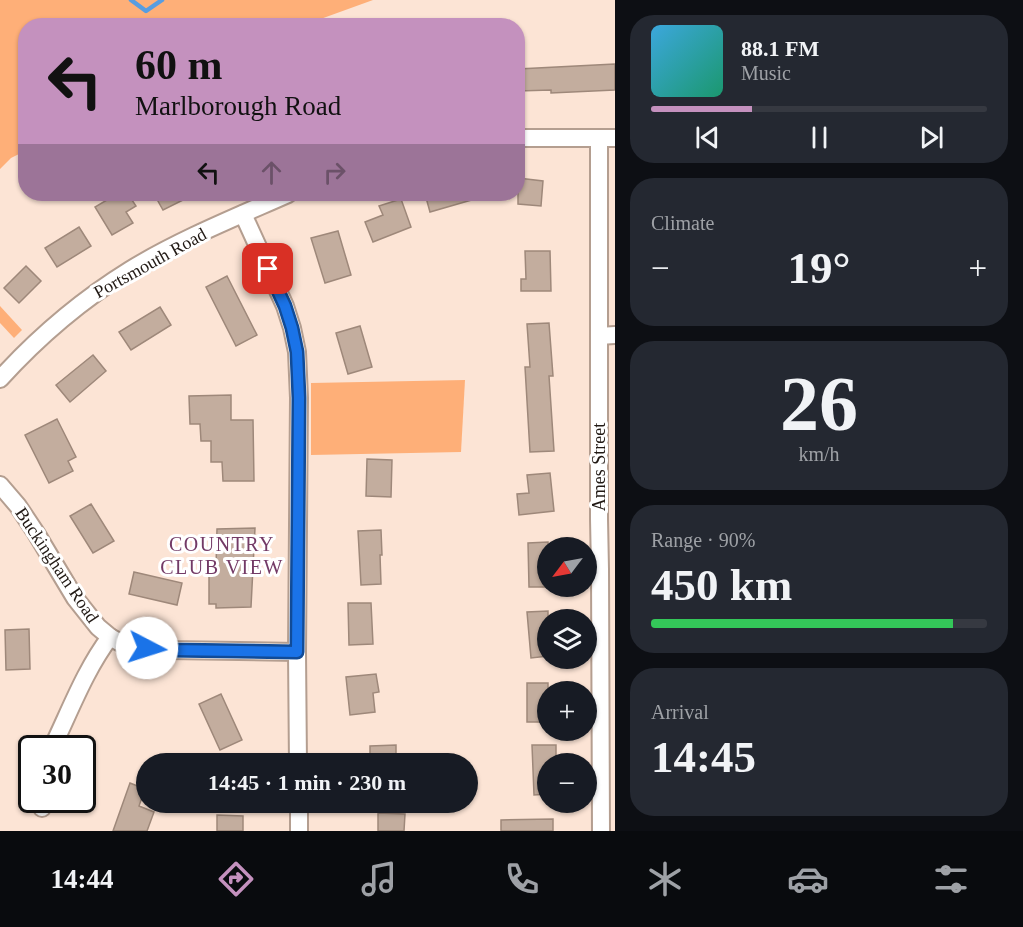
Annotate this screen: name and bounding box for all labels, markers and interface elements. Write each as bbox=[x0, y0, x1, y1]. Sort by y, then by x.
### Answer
text: 88.1 FM bbox=[741, 36, 819, 61]
icon: left bbox=[36, 42, 114, 120]
text: 60 m bbox=[135, 42, 223, 88]
text: Music bbox=[741, 62, 791, 84]
text: Marlborough Road bbox=[135, 91, 341, 121]
icon: previous bbox=[691, 121, 724, 154]
icon: pause bbox=[803, 121, 836, 154]
icon: next bbox=[915, 121, 948, 154]
icon: left bbox=[192, 156, 225, 189]
icon: ahead bbox=[255, 156, 288, 189]
icon: right bbox=[318, 156, 351, 189]
text: Climate bbox=[651, 212, 714, 234]
street label: Portsmouth Road bbox=[90, 224, 210, 302]
pin bbox=[242, 243, 293, 294]
text: 19° bbox=[788, 243, 851, 293]
text: − bbox=[651, 250, 670, 286]
text: + bbox=[968, 250, 987, 286]
icon: arrive bbox=[251, 252, 284, 285]
text: 26 bbox=[780, 360, 858, 447]
street label: Ames Street bbox=[589, 423, 609, 511]
text: km/h bbox=[798, 443, 840, 465]
street label: Buckingham Road bbox=[11, 504, 103, 626]
text: Range · 90% bbox=[651, 529, 755, 551]
district label: COUNTRY CLUB VIEW bbox=[160, 533, 284, 578]
north arrow bbox=[537, 537, 597, 597]
map controls bbox=[537, 537, 597, 813]
text: 450 km bbox=[651, 560, 792, 610]
button: layers bbox=[537, 609, 597, 669]
position arrow bbox=[115, 616, 179, 680]
button: + bbox=[537, 681, 597, 741]
text: Arrival bbox=[651, 701, 709, 723]
text: 14:45 bbox=[651, 732, 756, 782]
speed limit sign: 30 bbox=[18, 735, 96, 813]
button: − bbox=[537, 753, 597, 813]
text: 14:45 · 1 min · 230 m bbox=[208, 770, 406, 795]
icon: directions bbox=[215, 858, 257, 900]
icon: music bbox=[358, 858, 400, 900]
icon: phone bbox=[501, 858, 543, 900]
icon: climate bbox=[644, 858, 686, 900]
icon: car bbox=[787, 858, 829, 900]
icon: filters bbox=[930, 858, 972, 900]
text: 14:44 bbox=[51, 864, 114, 894]

